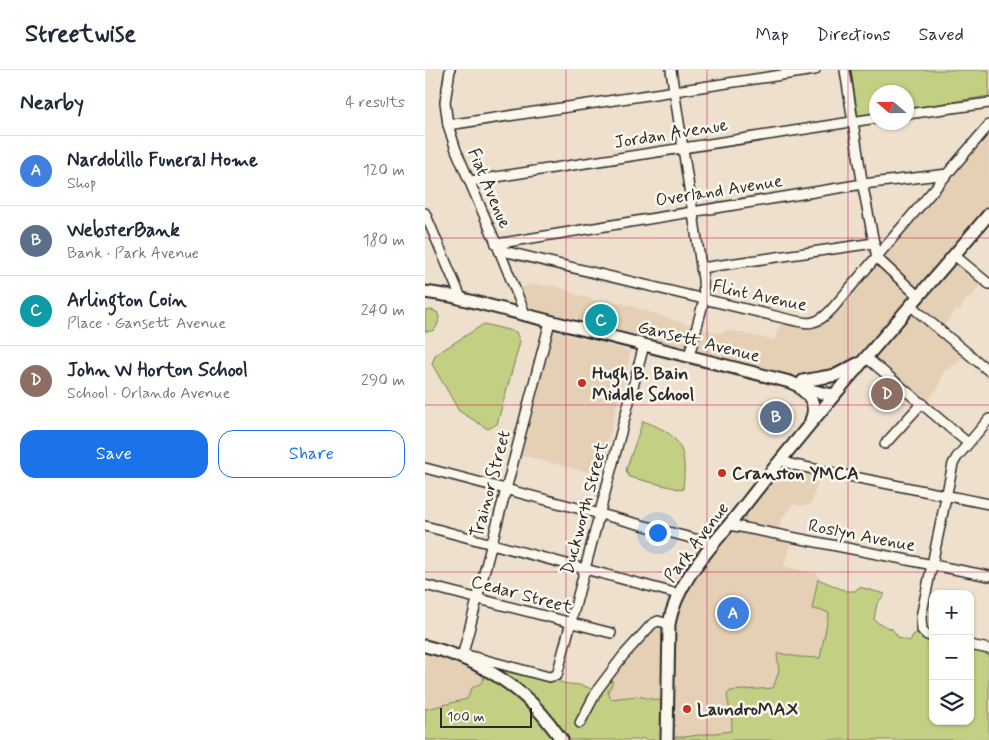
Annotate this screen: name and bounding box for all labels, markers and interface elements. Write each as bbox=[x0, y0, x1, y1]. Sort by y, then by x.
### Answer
text: Streetwise bbox=[25, 19, 136, 50]
text: Map bbox=[756, 23, 789, 47]
text: Directions bbox=[817, 23, 891, 47]
text: Saved bbox=[919, 23, 964, 47]
north arrow bbox=[869, 85, 914, 130]
text: Nearby bbox=[20, 89, 84, 117]
text: 4 results bbox=[345, 92, 405, 113]
street label: Jordan Avenue bbox=[613, 113, 730, 155]
street label: Fiat Avenue bbox=[461, 145, 517, 232]
text: Nardolillo Funeral Home bbox=[67, 148, 258, 173]
text: A bbox=[31, 160, 41, 181]
text: 120 m bbox=[363, 160, 405, 181]
street label: Overland Avenue bbox=[654, 169, 785, 213]
text: Shop bbox=[67, 173, 96, 194]
text: WebsterBank bbox=[67, 218, 180, 243]
text: B bbox=[31, 230, 41, 251]
text: 180 m bbox=[362, 230, 405, 251]
text: Bank · Park Avenue bbox=[67, 243, 199, 264]
street label: Flint Avenue bbox=[710, 274, 809, 318]
text: Arlington Coin bbox=[67, 288, 187, 313]
text: C bbox=[30, 300, 42, 321]
text: 240 m bbox=[361, 300, 405, 321]
pin: C bbox=[585, 301, 617, 339]
text: Place · Gansett Avenue bbox=[67, 313, 226, 334]
street label: Gansett Avenue bbox=[635, 315, 763, 369]
text: John W Horton School bbox=[67, 358, 248, 383]
place label: Hugh B. Bain Middle School bbox=[592, 362, 694, 407]
text: D bbox=[30, 370, 42, 391]
text: 290 m bbox=[361, 370, 405, 391]
pin: D bbox=[871, 375, 903, 413]
marker: Hugh B. Bain Middle School bbox=[576, 377, 588, 389]
text: School · Orlando Avenue bbox=[67, 383, 230, 404]
pin: B bbox=[760, 398, 792, 436]
street label: Trainor Street bbox=[465, 428, 517, 541]
button: Save bbox=[20, 430, 208, 478]
button: Share bbox=[218, 430, 405, 478]
street label: Duckworth Street bbox=[556, 439, 614, 577]
place label: Cranston YMCA bbox=[732, 462, 859, 486]
marker: Cranston YMCA bbox=[716, 467, 728, 479]
street label: Park Avenue bbox=[659, 497, 735, 588]
street label: Roslyn Avenue bbox=[806, 514, 918, 558]
your location bbox=[645, 520, 671, 546]
street label: Cedar Street bbox=[468, 570, 576, 620]
map controls bbox=[929, 590, 974, 725]
button: + bbox=[929, 590, 974, 635]
pin: A bbox=[717, 594, 749, 632]
button: − bbox=[929, 635, 974, 680]
button: layers bbox=[929, 680, 974, 725]
place label: LaundroMAX bbox=[697, 698, 798, 722]
marker: LaundroMAX bbox=[681, 703, 693, 715]
scale bar bbox=[440, 705, 533, 728]
text: 100 m bbox=[447, 708, 485, 726]

